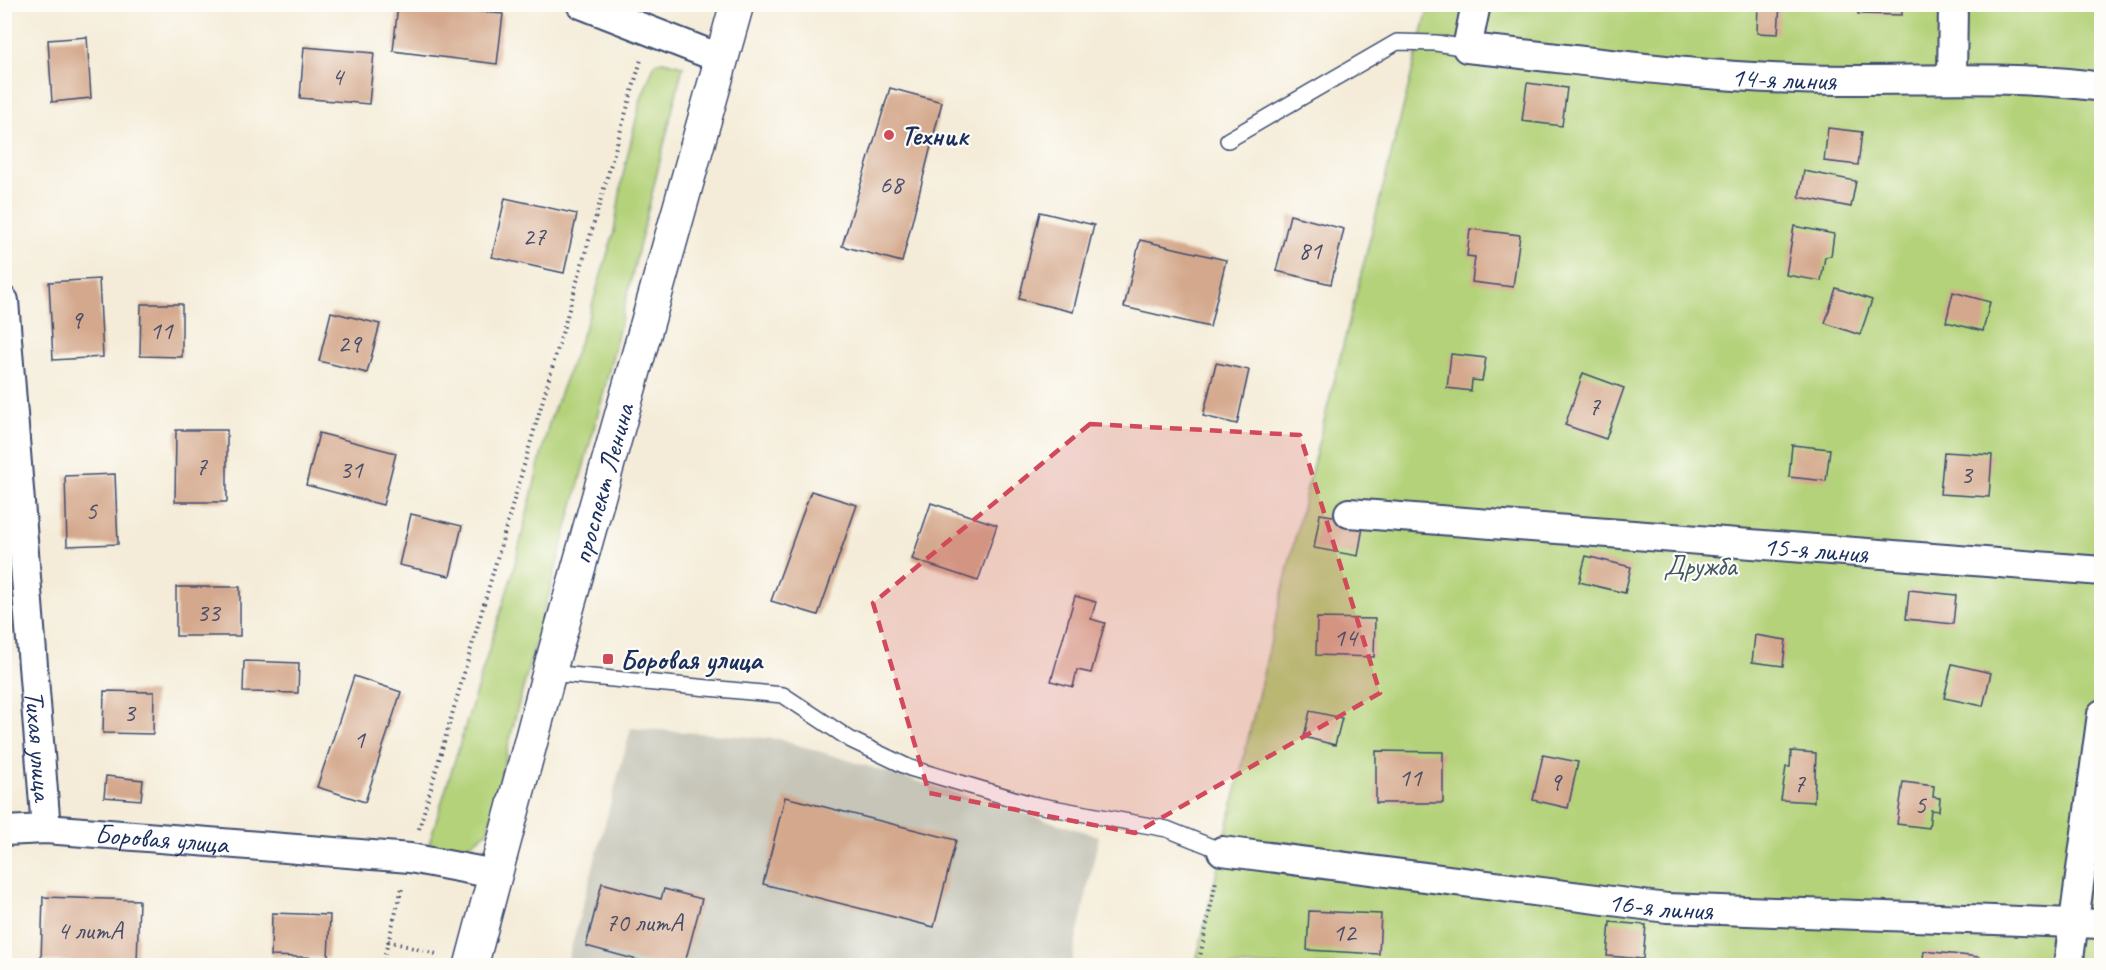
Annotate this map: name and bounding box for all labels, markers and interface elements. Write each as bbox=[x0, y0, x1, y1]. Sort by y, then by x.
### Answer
street label: 14-я линия bbox=[1730, 58, 1837, 97]
house number: 4 bbox=[331, 60, 345, 93]
place label: Техник bbox=[901, 118, 971, 153]
marker: Техник bbox=[882, 128, 896, 142]
house number: 68 bbox=[879, 168, 905, 201]
house number: 27 bbox=[522, 220, 547, 253]
house number: 81 bbox=[1298, 234, 1323, 267]
house number: 9 bbox=[70, 303, 84, 336]
house number: 11 bbox=[149, 314, 174, 347]
house number: 29 bbox=[337, 327, 363, 360]
house number: 7 bbox=[1588, 390, 1601, 423]
street label: проспект Ленина bbox=[563, 398, 642, 567]
house number: 7 bbox=[195, 450, 208, 483]
house number: 31 bbox=[339, 453, 364, 486]
house number: 3 bbox=[1960, 458, 1974, 491]
house number: 5 bbox=[85, 494, 98, 527]
street label: 15-я линия bbox=[1762, 527, 1870, 570]
park label: Дружба bbox=[1663, 548, 1738, 583]
house number: 33 bbox=[196, 596, 222, 629]
house number: 14 bbox=[1333, 621, 1359, 654]
place label: Боровая улица bbox=[620, 642, 764, 678]
marker: Боровая улица bbox=[601, 652, 615, 666]
street label: Тихая улица bbox=[18, 689, 61, 805]
house number: 3 bbox=[123, 696, 137, 729]
house number: 1 bbox=[353, 723, 366, 756]
house number: 11 bbox=[1398, 761, 1423, 794]
house number: 9 bbox=[1549, 765, 1563, 798]
house number: 7 bbox=[1793, 767, 1806, 800]
house number: 5 bbox=[1914, 788, 1927, 821]
street label: Боровая улица bbox=[94, 815, 231, 861]
street label: 16-я линия bbox=[1606, 883, 1714, 927]
house number: 70 литА bbox=[605, 906, 685, 939]
house number: 4 литА bbox=[57, 914, 125, 947]
house number: 12 bbox=[1332, 916, 1358, 949]

